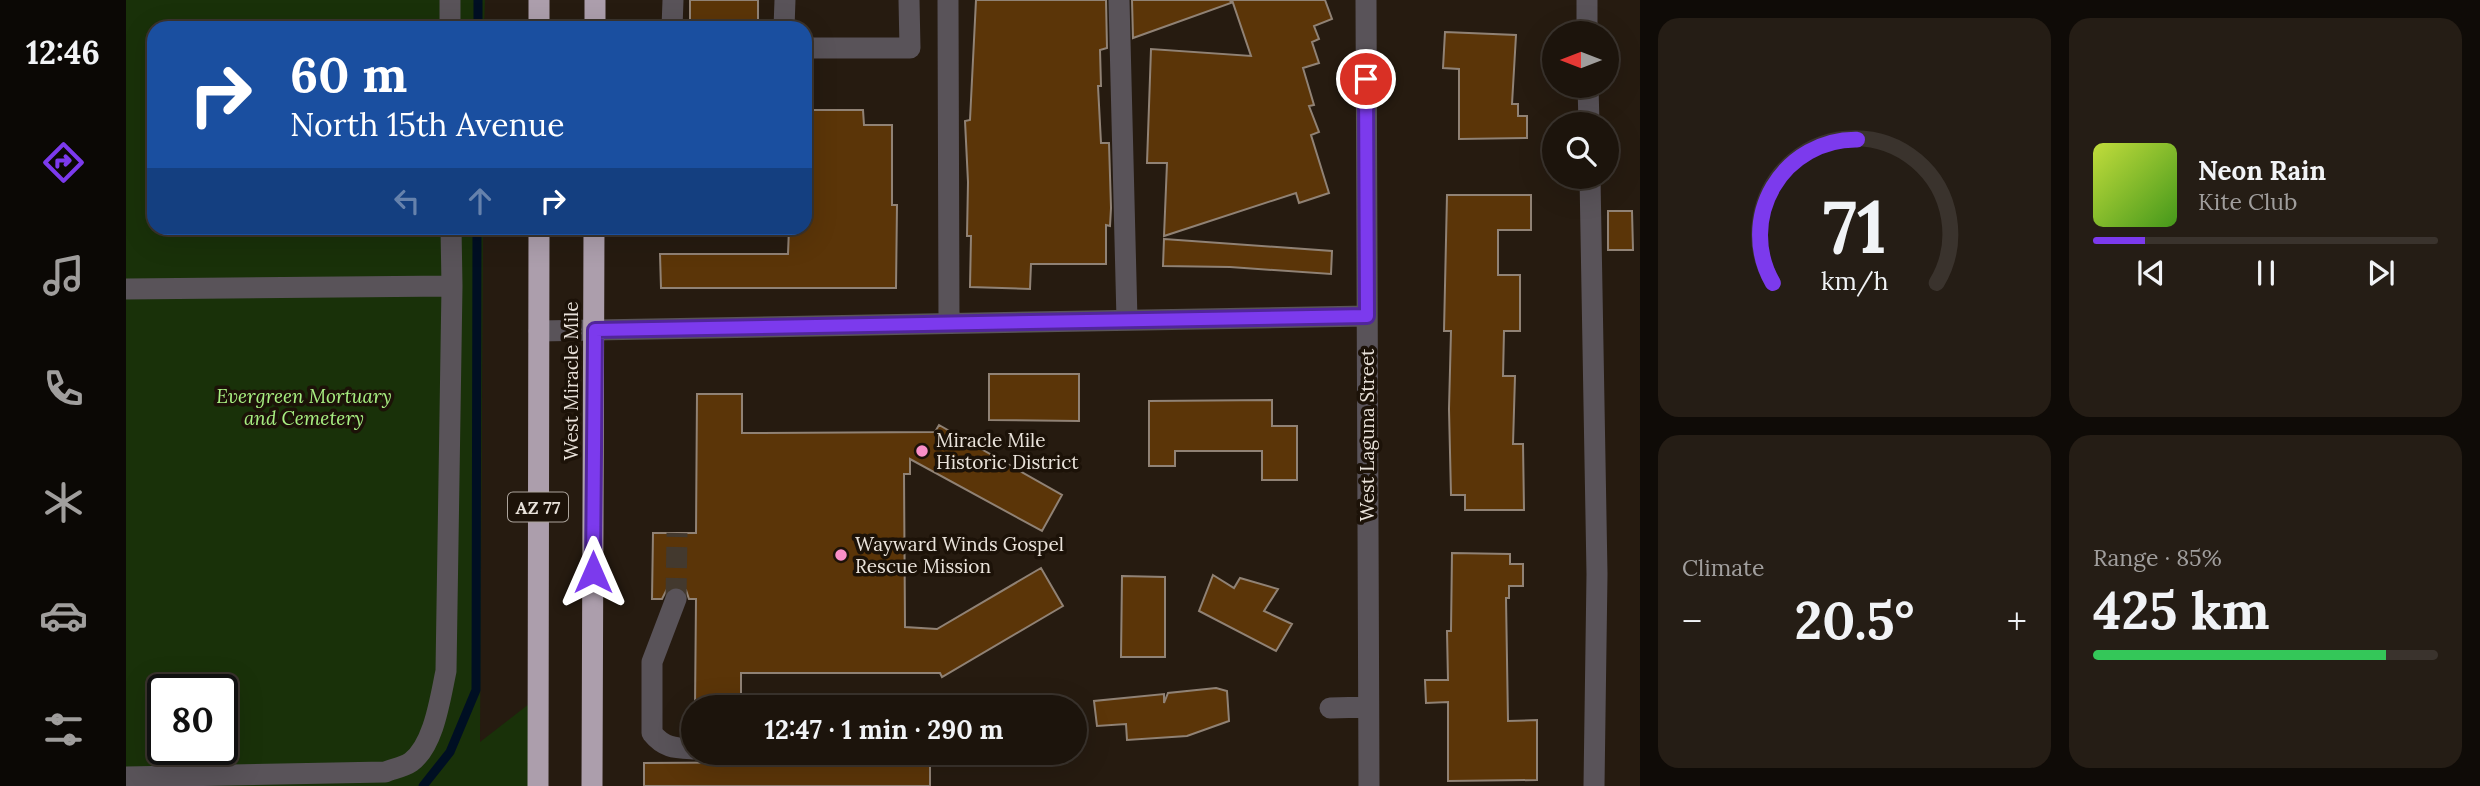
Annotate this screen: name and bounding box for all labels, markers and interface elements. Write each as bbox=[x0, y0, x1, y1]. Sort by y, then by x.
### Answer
north arrow bbox=[1542, 21, 1619, 98]
map controls bbox=[1542, 21, 1619, 189]
text: 12:46 bbox=[26, 32, 100, 73]
text: 60 m bbox=[290, 43, 407, 105]
icon: right bbox=[175, 49, 266, 140]
pin bbox=[1336, 49, 1396, 109]
icon: arrive bbox=[1347, 60, 1385, 98]
text: North 15th Avenue bbox=[290, 104, 565, 145]
button: search bbox=[1542, 112, 1619, 189]
icon: directions bbox=[39, 138, 88, 187]
text: Neon Rain bbox=[2198, 154, 2326, 187]
text: 71 bbox=[1823, 181, 1886, 274]
icon: left bbox=[388, 182, 426, 220]
icon: ahead bbox=[461, 182, 499, 220]
icon: right bbox=[534, 182, 572, 220]
text: Kite Club bbox=[2198, 187, 2297, 216]
icon: music bbox=[39, 251, 88, 300]
icon: previous bbox=[2132, 254, 2170, 292]
icon: pause bbox=[2247, 254, 2285, 292]
icon: next bbox=[2362, 254, 2400, 292]
text: km/h bbox=[1821, 265, 1888, 297]
street label: West Miracle Mile bbox=[559, 301, 583, 461]
street label: West Laguna Street bbox=[1355, 348, 1379, 521]
icon: phone bbox=[39, 364, 88, 413]
park label: Evergreen Mortuary and Cemetery bbox=[216, 384, 392, 430]
place label: Miracle Mile Historic District bbox=[936, 428, 1079, 474]
marker: Miracle Mile Historic District bbox=[914, 443, 930, 459]
icon: climate bbox=[39, 478, 88, 527]
road number: AZ 77 bbox=[508, 492, 568, 522]
place label: Wayward Winds Gospel Rescue Mission bbox=[855, 532, 1064, 578]
position arrow bbox=[556, 535, 630, 609]
text: Range · 85% bbox=[2093, 543, 2222, 572]
marker: Wayward Winds Gospel Rescue Mission bbox=[833, 547, 849, 563]
text: Climate bbox=[1682, 553, 1764, 582]
text: 425 km bbox=[2093, 577, 2270, 643]
text: 20.5° bbox=[1795, 587, 1914, 653]
icon: car bbox=[39, 591, 88, 640]
text: − bbox=[1682, 597, 1702, 645]
text: + bbox=[2007, 597, 2027, 645]
speed limit sign: 80 bbox=[147, 674, 238, 765]
icon: filters bbox=[39, 705, 88, 754]
text: 12:47 · 1 min · 290 m bbox=[765, 713, 1003, 746]

